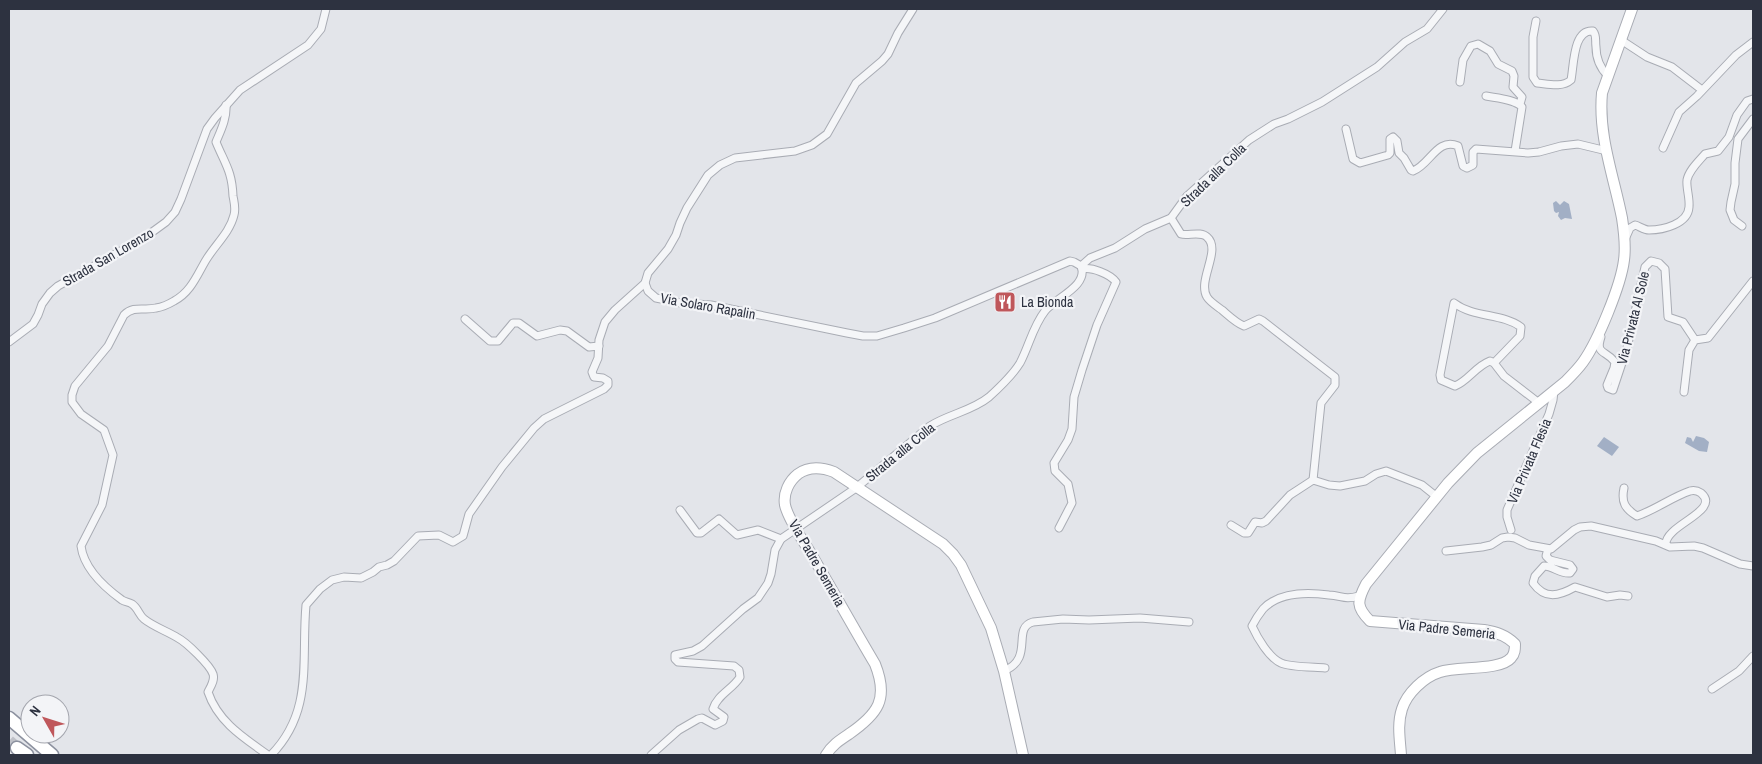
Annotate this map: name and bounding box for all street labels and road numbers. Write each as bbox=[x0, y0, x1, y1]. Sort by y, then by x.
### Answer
street label: Strada alla Colla bbox=[1176, 139, 1250, 211]
street label: Strada San Lorenzo bbox=[59, 224, 157, 290]
street label: Via Privata Al Sole bbox=[1613, 269, 1653, 367]
street label: Via Solaro Rapalin bbox=[659, 289, 757, 323]
street label: Via Privata Flesia bbox=[1503, 415, 1555, 506]
street label: Strada alla Colla bbox=[862, 418, 939, 485]
street label: Via Padre Semeria bbox=[785, 516, 849, 610]
street label: Via Padre Semeria bbox=[1398, 615, 1497, 643]

